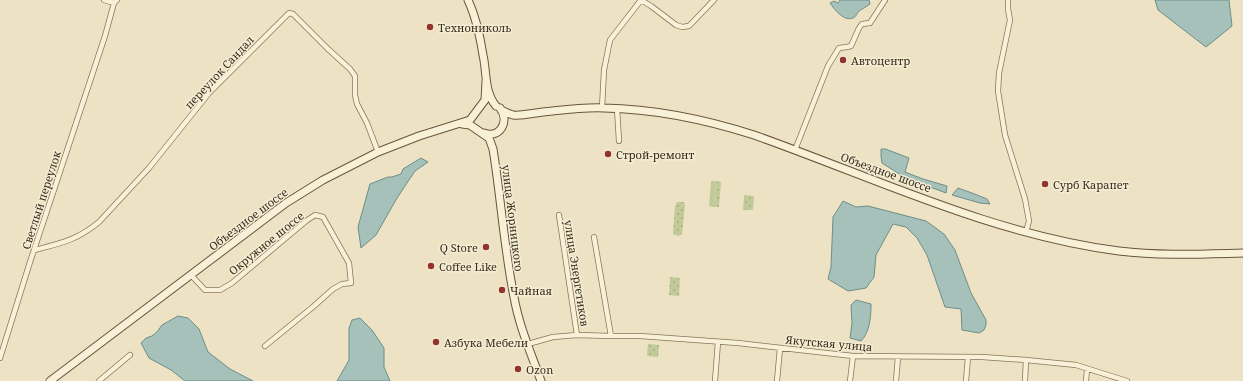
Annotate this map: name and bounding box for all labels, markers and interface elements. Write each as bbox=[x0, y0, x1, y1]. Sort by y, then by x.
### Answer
place label: Технониколь bbox=[438, 20, 511, 35]
marker: Технониколь bbox=[425, 22, 435, 32]
street label: переулок Сандал bbox=[181, 32, 257, 112]
place label: Автоцентр bbox=[851, 53, 910, 68]
marker: Автоцентр bbox=[838, 55, 848, 65]
place label: Строй-ремонт bbox=[616, 147, 694, 162]
street label: Светлый переулок bbox=[18, 148, 64, 251]
marker: Строй-ремонт bbox=[603, 149, 613, 159]
street label: Объездное шоссе bbox=[839, 149, 933, 195]
street label: улица Жорницкого bbox=[499, 164, 527, 272]
place label: Сурб Карапет bbox=[1053, 177, 1129, 192]
marker: Сурб Карапет bbox=[1040, 179, 1050, 189]
street label: Объездное шоссе bbox=[205, 184, 291, 254]
street label: Окружное шоссе bbox=[225, 208, 307, 278]
street label: улица Энергетиков bbox=[561, 219, 593, 327]
place label: Q Store bbox=[440, 240, 478, 255]
marker: Q Store bbox=[481, 242, 491, 252]
place label: Coffee Like bbox=[439, 259, 497, 274]
marker: Coffee Like bbox=[426, 261, 436, 271]
place label: Чайная bbox=[510, 283, 552, 298]
marker: Чайная bbox=[497, 285, 507, 295]
street label: Якутская улица bbox=[784, 332, 873, 354]
place label: Азбука Мебели bbox=[444, 335, 528, 350]
marker: Азбука Мебели bbox=[431, 337, 441, 347]
place label: Ozon bbox=[526, 362, 553, 377]
marker: Ozon bbox=[513, 364, 523, 374]

